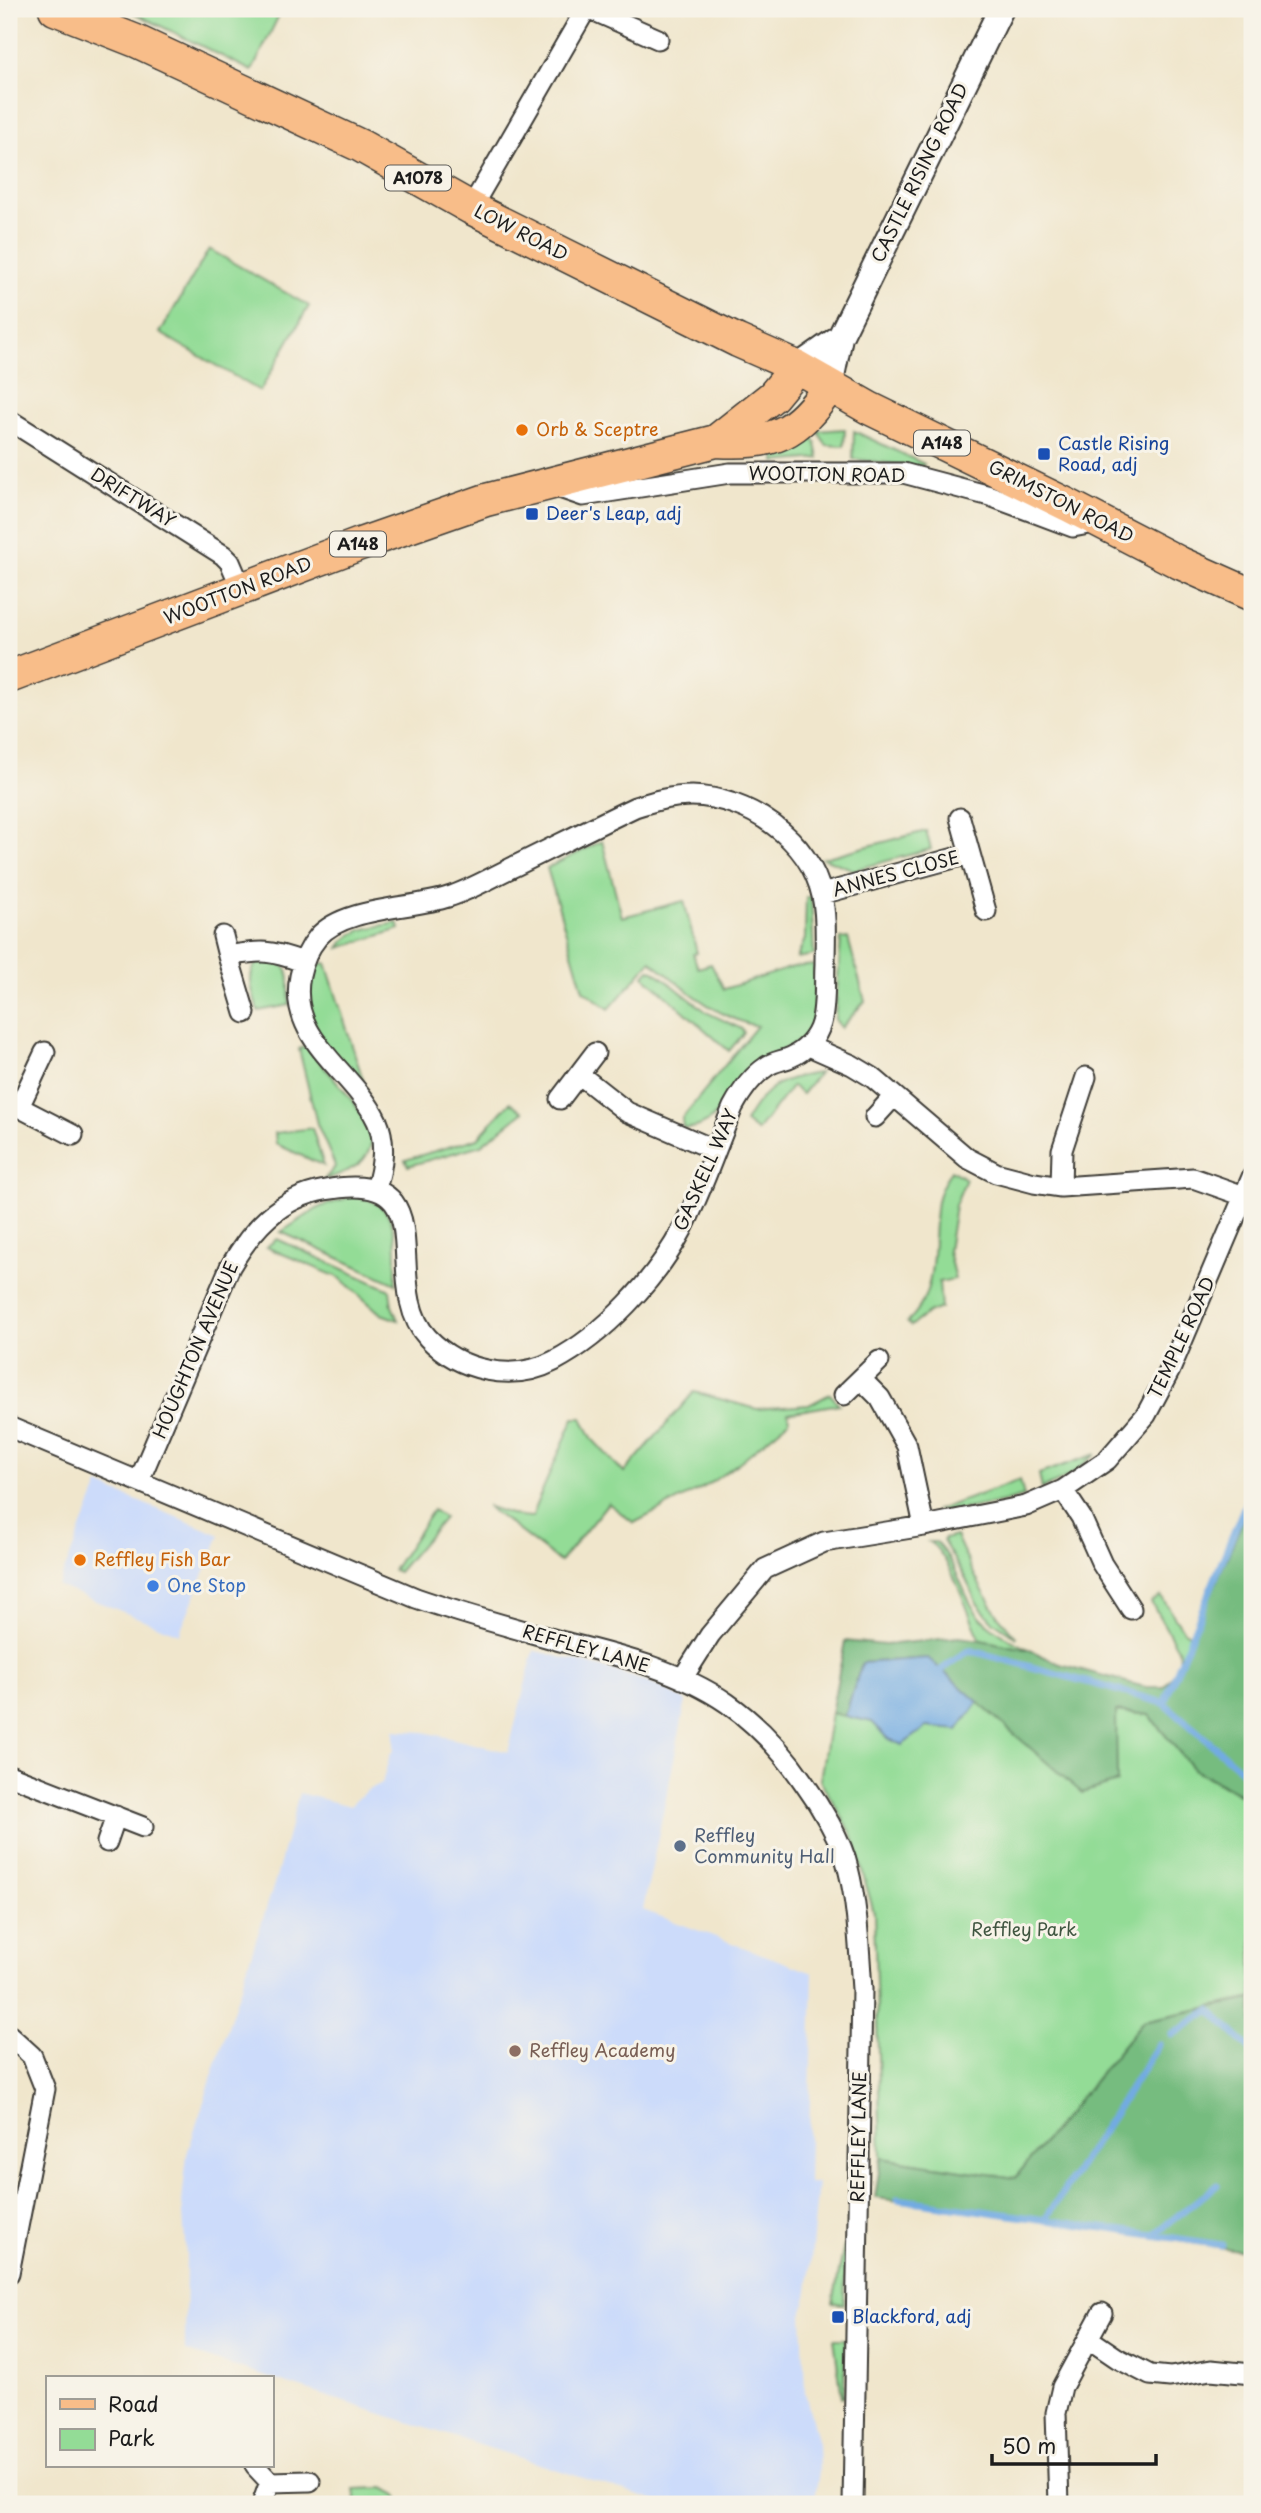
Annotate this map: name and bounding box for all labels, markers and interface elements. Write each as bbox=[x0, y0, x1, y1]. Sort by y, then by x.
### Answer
street label: CASTLE RISING ROAD bbox=[863, 78, 974, 267]
road number: A1078 bbox=[385, 166, 451, 190]
street label: LOW ROAD bbox=[470, 196, 573, 267]
place label: Orb & Sceptre bbox=[536, 415, 659, 442]
marker: Orb & Sceptre bbox=[514, 422, 530, 438]
place label: Castle Rising Road, adj bbox=[1058, 429, 1169, 477]
road number: A148 bbox=[914, 430, 970, 456]
marker: Castle Rising Road, adj bbox=[1036, 446, 1052, 462]
street label: GRIMSTON ROAD bbox=[984, 452, 1139, 549]
street label: WOOTTON ROAD bbox=[748, 459, 906, 488]
street label: DRIFTWAY bbox=[86, 460, 182, 534]
place label: Deer's Leap, adj bbox=[546, 499, 682, 526]
marker: Deer's Leap, adj bbox=[524, 506, 540, 522]
road number: A148 bbox=[330, 531, 386, 556]
street label: WOOTTON ROAD bbox=[159, 549, 316, 630]
street label: ANNES CLOSE bbox=[829, 843, 962, 902]
street label: GASKELL WAY bbox=[666, 1104, 744, 1235]
street label: HOUGHTON AVENUE bbox=[145, 1257, 244, 1442]
street label: TEMPLE ROAD bbox=[1140, 1272, 1221, 1403]
place label: Reffley Fish Bar bbox=[94, 1545, 231, 1572]
marker: Reffley Fish Bar bbox=[72, 1552, 88, 1568]
place label: One Stop bbox=[167, 1571, 246, 1598]
marker: One Stop bbox=[145, 1578, 161, 1594]
street label: REFFLEY LANE bbox=[520, 1617, 653, 1679]
place label: Reffley Community Hall bbox=[694, 1821, 835, 1869]
marker: Reffley Community Hall bbox=[672, 1838, 688, 1854]
park label: Reffley Park bbox=[971, 1915, 1077, 1942]
place label: Reffley Academy bbox=[529, 2036, 675, 2063]
marker: Reffley Academy bbox=[507, 2043, 523, 2059]
street label: REFFLEY LANE bbox=[843, 2071, 872, 2203]
place label: Blackford, adj bbox=[852, 2302, 971, 2329]
marker: Blackford, adj bbox=[830, 2309, 846, 2325]
legend bbox=[46, 2376, 273, 2468]
text: Road bbox=[108, 2387, 159, 2419]
text: Park bbox=[108, 2421, 155, 2453]
scale bar bbox=[992, 2422, 1156, 2466]
text: 50 m bbox=[1002, 2429, 1056, 2461]

